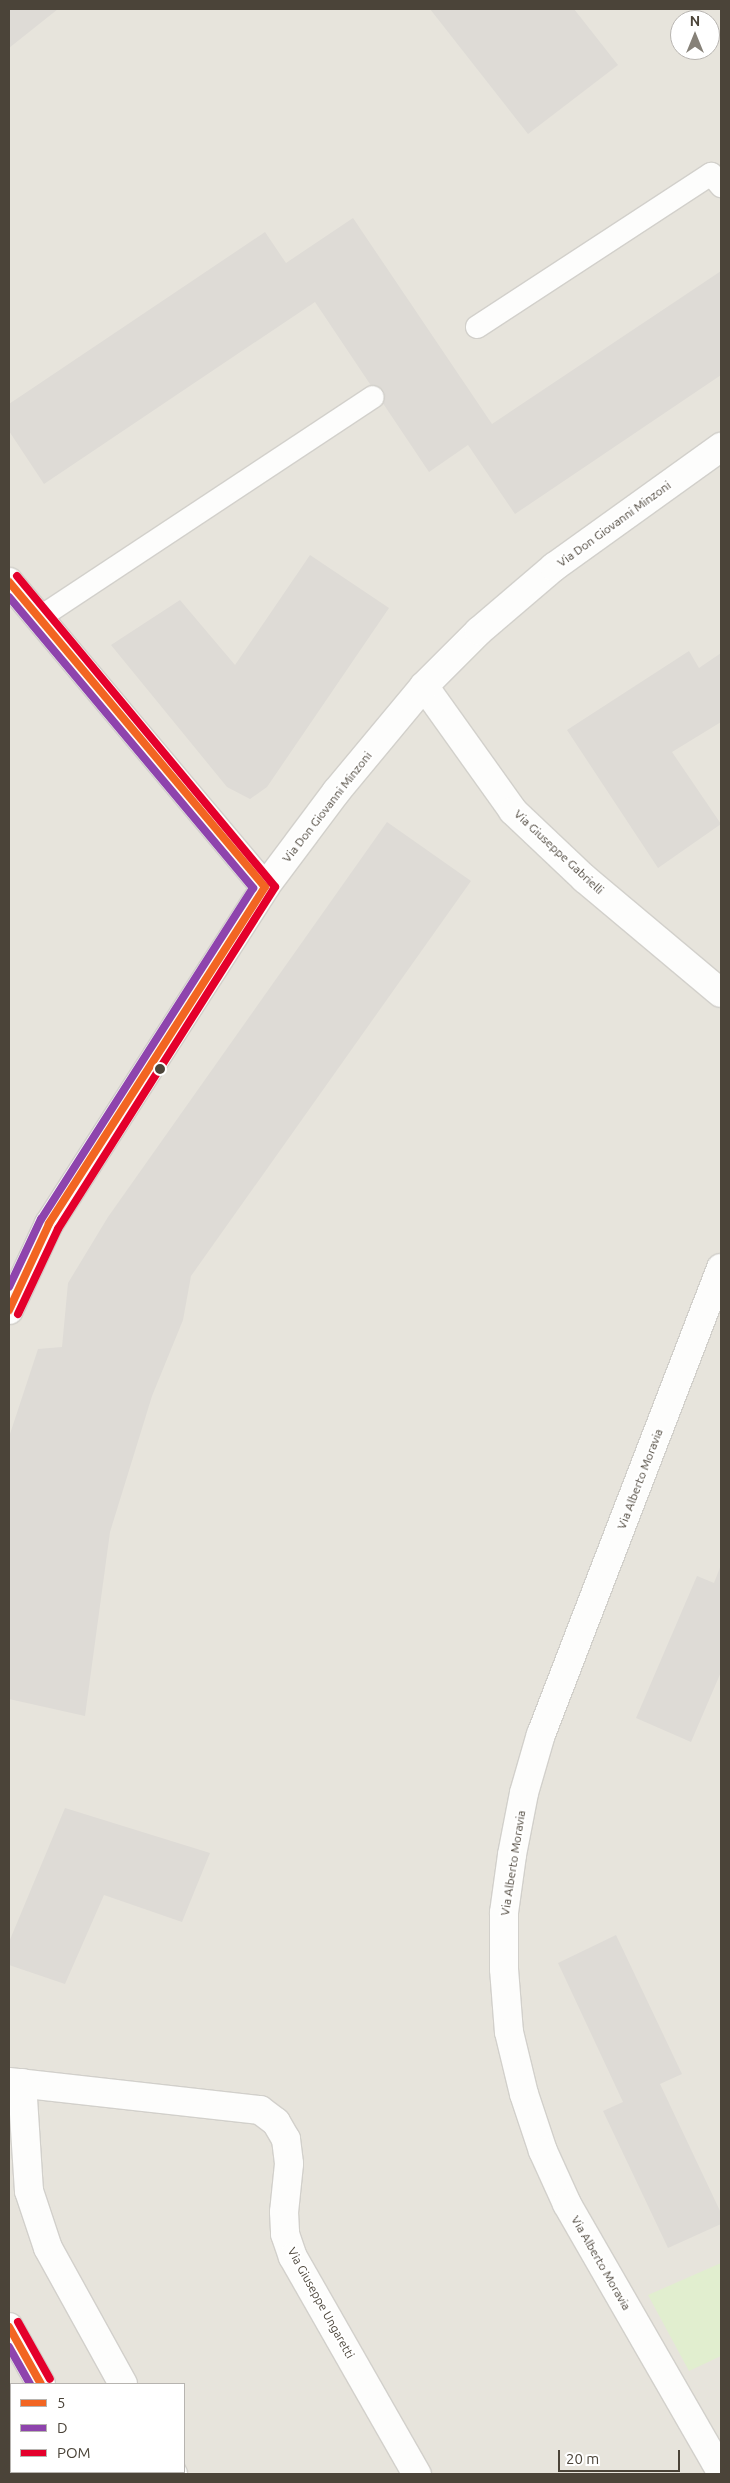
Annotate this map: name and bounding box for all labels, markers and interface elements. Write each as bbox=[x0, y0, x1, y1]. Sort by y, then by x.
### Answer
north arrow bbox=[670, 10, 720, 60]
text: N bbox=[690, 13, 700, 29]
street label: Via Don Giovanni Minzoni bbox=[555, 478, 673, 570]
street label: Via Don Giovanni Minzoni bbox=[279, 749, 375, 865]
street label: Via Giuseppe Gabrielli bbox=[511, 807, 607, 897]
unlabelled marker bbox=[155, 1064, 165, 1074]
street label: Via Alberto Moravia bbox=[614, 1427, 666, 1531]
street label: Via Alberto Moravia bbox=[498, 1809, 528, 1917]
street label: Via Alberto Moravia bbox=[568, 2213, 634, 2313]
street label: Via Giuseppe Ungaretti bbox=[285, 2245, 357, 2361]
legend bbox=[10, 2383, 185, 2473]
text: 5 bbox=[57, 2394, 65, 2411]
text: D bbox=[57, 2419, 68, 2436]
scale bar bbox=[560, 2440, 682, 2472]
text: POM bbox=[57, 2444, 91, 2461]
text: 20 m bbox=[566, 2450, 599, 2467]

